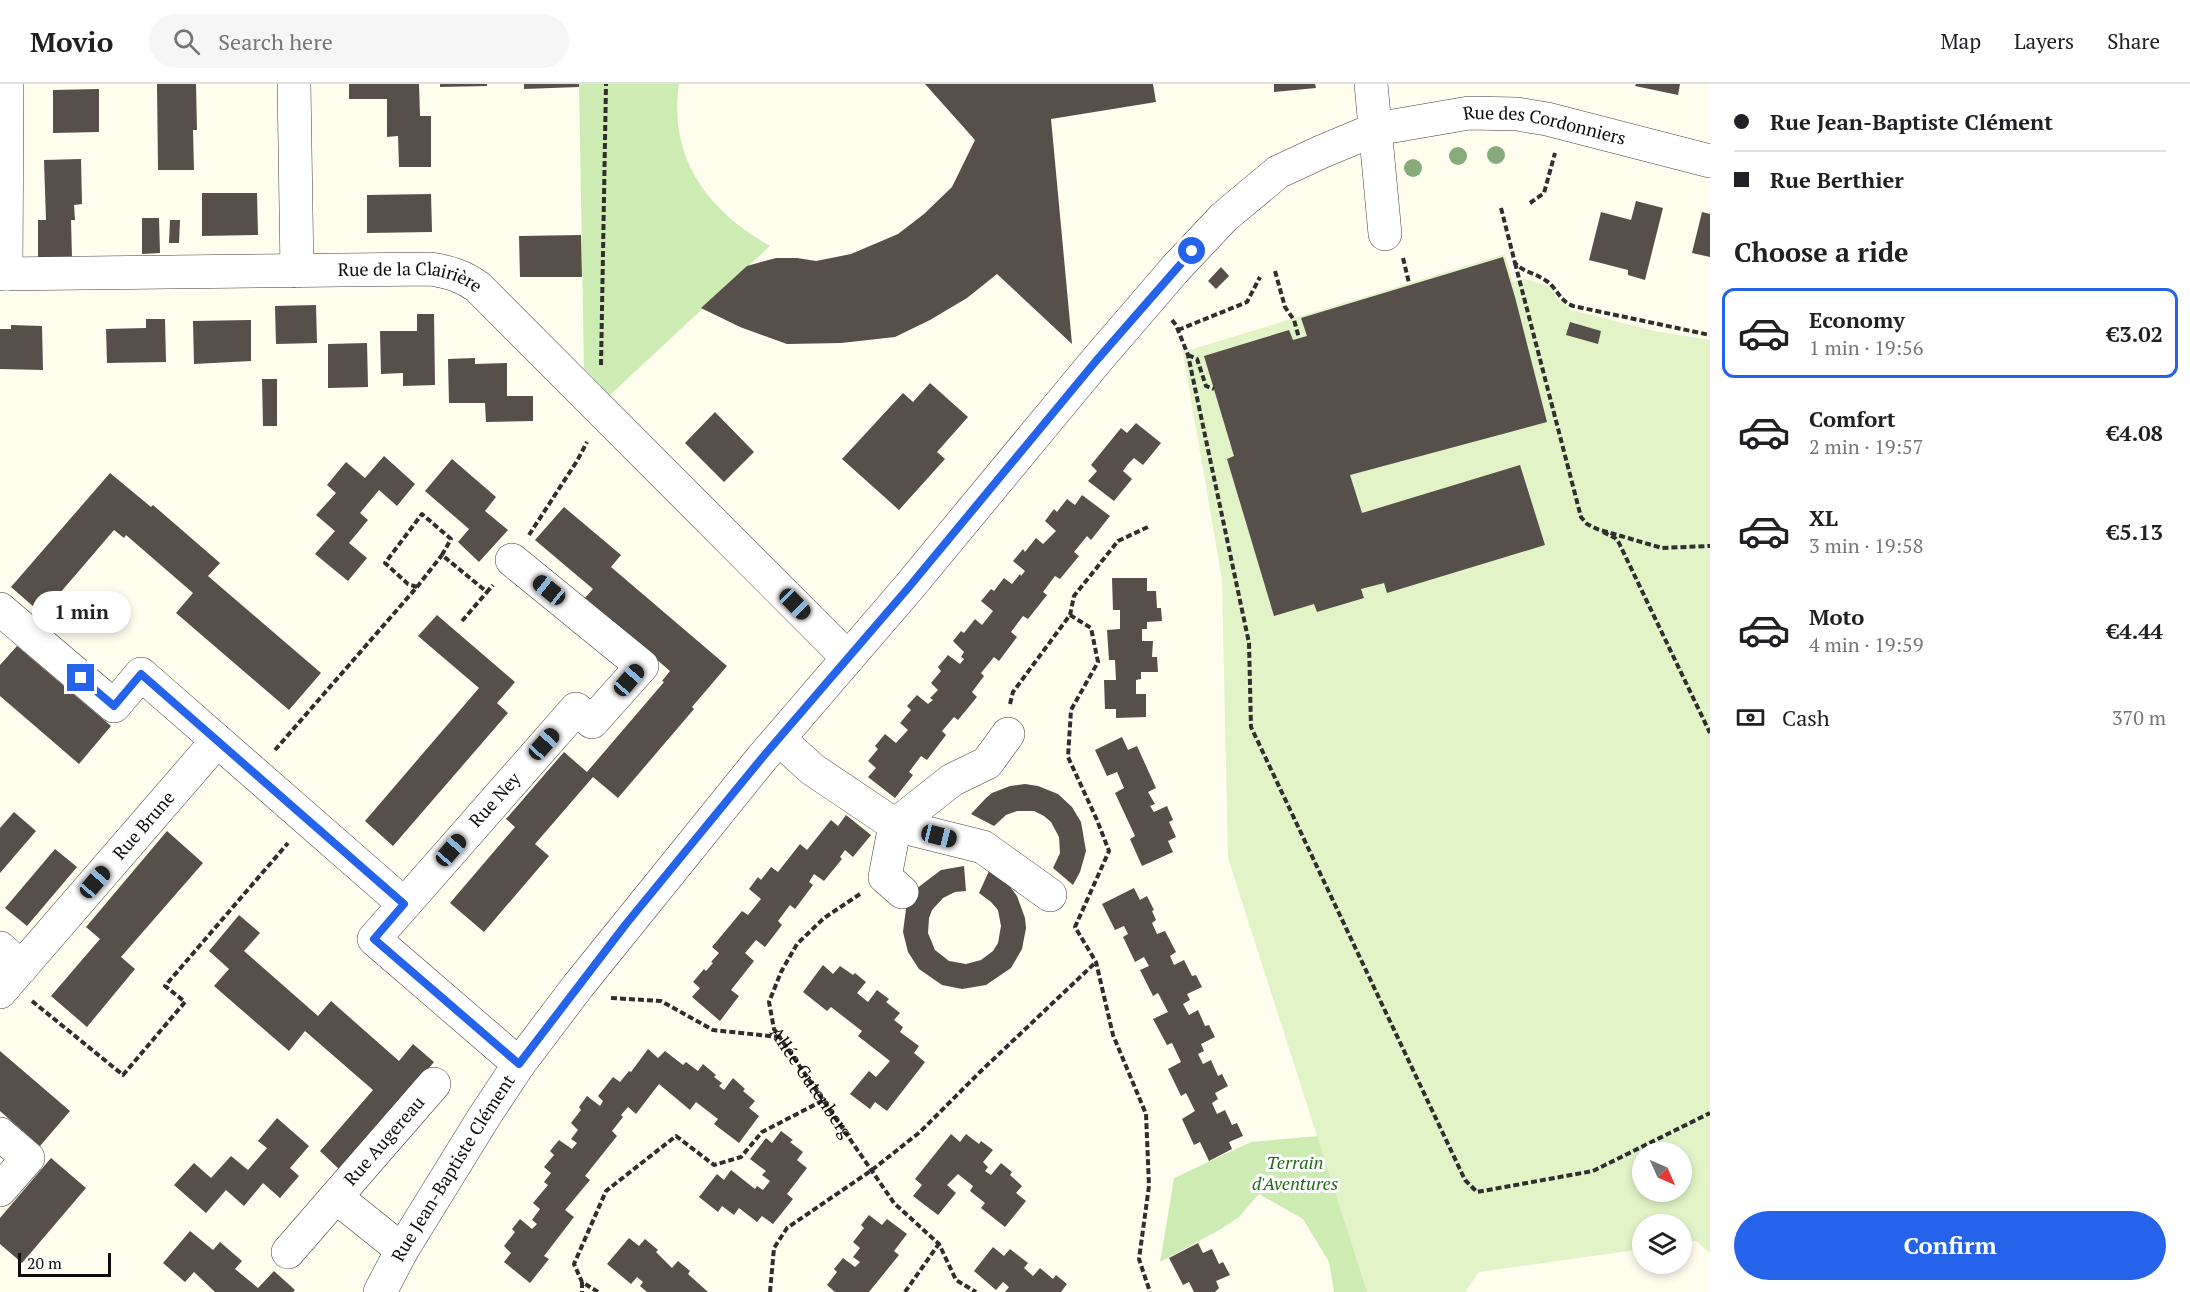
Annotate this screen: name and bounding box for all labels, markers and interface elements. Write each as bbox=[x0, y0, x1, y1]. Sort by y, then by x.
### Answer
search box bbox=[149, 14, 569, 68]
text: Movio bbox=[30, 23, 113, 60]
icon: search bbox=[170, 25, 203, 58]
text: Search here bbox=[218, 27, 333, 56]
text: Map bbox=[1940, 27, 1981, 55]
text: Layers bbox=[2014, 27, 2074, 55]
text: Share bbox=[2107, 27, 2160, 55]
street label: Rue des Cordonniers bbox=[1461, 99, 1629, 150]
text: Rue Jean-Baptiste Clément bbox=[1770, 107, 2053, 136]
text: Rue Berthier bbox=[1770, 165, 1904, 194]
text: Choose a ride bbox=[1734, 234, 1909, 270]
route start bbox=[1178, 237, 1205, 264]
street label: Rue de la Clairière bbox=[338, 256, 487, 297]
text: Economy bbox=[1809, 305, 1905, 334]
icon: car bbox=[1737, 306, 1791, 360]
text: €3.02 bbox=[2107, 319, 2163, 348]
text: 1 min · 19:56 bbox=[1809, 334, 1923, 361]
text: Comfort bbox=[1809, 404, 1895, 433]
icon: car bbox=[1737, 405, 1791, 459]
text: €4.08 bbox=[2107, 418, 2163, 447]
text: 2 min · 19:57 bbox=[1809, 433, 1923, 460]
text: XL bbox=[1809, 503, 1838, 532]
icon: car bbox=[1737, 504, 1791, 558]
text: €5.13 bbox=[2107, 517, 2163, 546]
text: 3 min · 19:58 bbox=[1809, 532, 1923, 559]
car bbox=[529, 572, 569, 608]
car bbox=[776, 585, 814, 623]
callout: 1 min bbox=[32, 591, 130, 633]
text: 1 min bbox=[54, 598, 109, 625]
text: Moto bbox=[1809, 602, 1864, 631]
icon: car bbox=[1737, 603, 1791, 657]
text: €4.44 bbox=[2107, 616, 2163, 645]
text: 4 min · 19:59 bbox=[1809, 631, 1923, 658]
car bbox=[610, 661, 648, 699]
route end bbox=[67, 664, 94, 691]
icon: cash bbox=[1734, 701, 1767, 734]
text: Cash bbox=[1782, 703, 1830, 732]
text: 370 m bbox=[2112, 704, 2166, 731]
car bbox=[525, 725, 563, 763]
street label: Rue Ney bbox=[463, 766, 526, 832]
street label: Rue Brune bbox=[107, 786, 179, 864]
car bbox=[919, 823, 959, 849]
car bbox=[432, 831, 470, 869]
car bbox=[76, 863, 114, 901]
street label: Allée Gutenberg bbox=[765, 1022, 859, 1143]
street label: Rue Jean-Baptiste Clément bbox=[385, 1069, 520, 1265]
street label: Rue Augereau bbox=[338, 1090, 429, 1190]
north arrow bbox=[1632, 1142, 1692, 1202]
map controls bbox=[1632, 1142, 1692, 1274]
park label: Terrain d'Aventures bbox=[1252, 1150, 1338, 1195]
button: Confirm bbox=[1734, 1211, 2166, 1280]
button: layers bbox=[1632, 1214, 1692, 1274]
scale bar bbox=[18, 1250, 111, 1278]
text: 20 m bbox=[27, 1252, 62, 1274]

